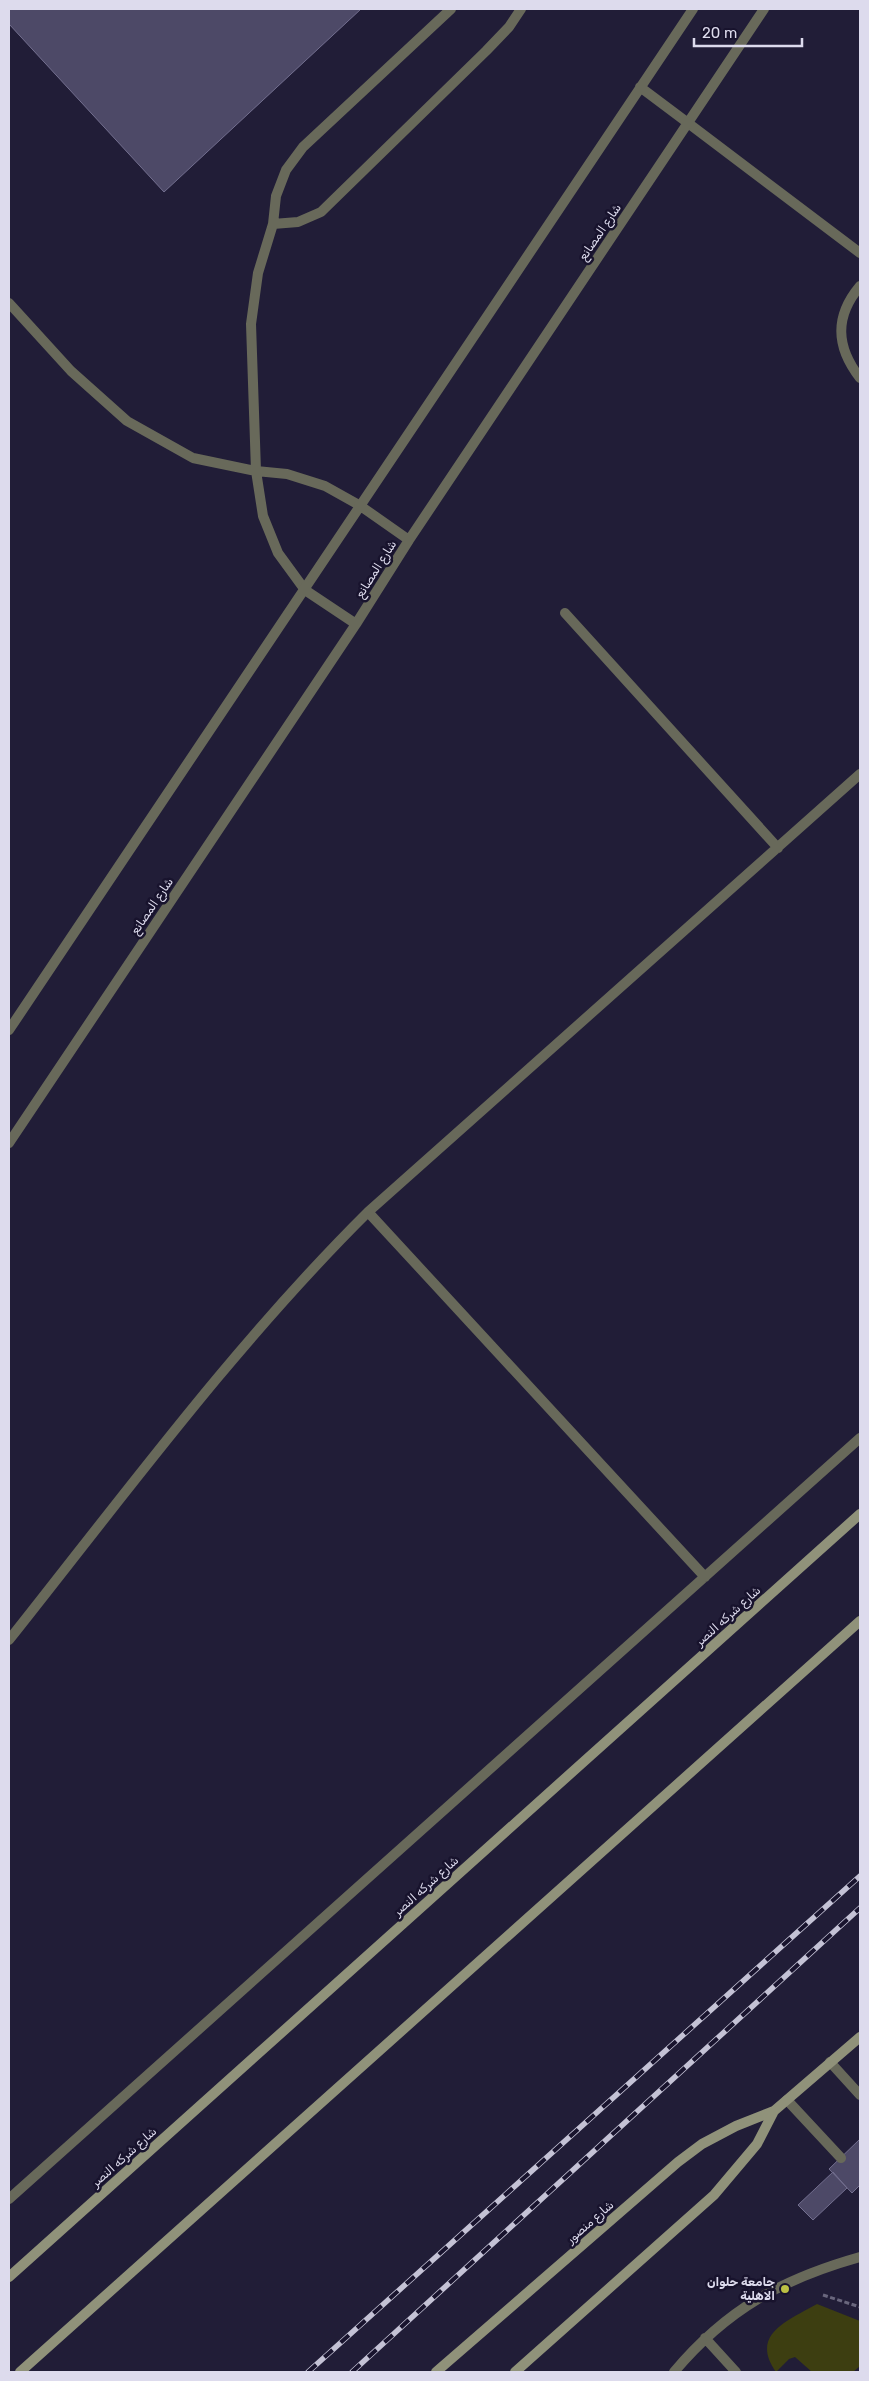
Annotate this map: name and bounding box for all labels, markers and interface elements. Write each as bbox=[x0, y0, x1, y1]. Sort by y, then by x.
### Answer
scale bar bbox=[694, 15, 802, 47]
text: 20 m bbox=[702, 24, 737, 42]
street label: شارع المصانع bbox=[576, 201, 626, 264]
street label: شارع المصانع bbox=[353, 538, 401, 601]
street label: شارع المصانع bbox=[128, 875, 178, 938]
street label: شارع شركه النصر bbox=[692, 1583, 765, 1651]
street label: شارع شركه النصر bbox=[390, 1853, 463, 1921]
street label: شارع شركه النصر bbox=[88, 2124, 161, 2192]
street label: شارع منصور bbox=[563, 2198, 618, 2248]
place label: جامعة حلوان الاهلية bbox=[707, 2275, 775, 2303]
marker: جامعة حلوان الاهلية bbox=[779, 2283, 791, 2295]

